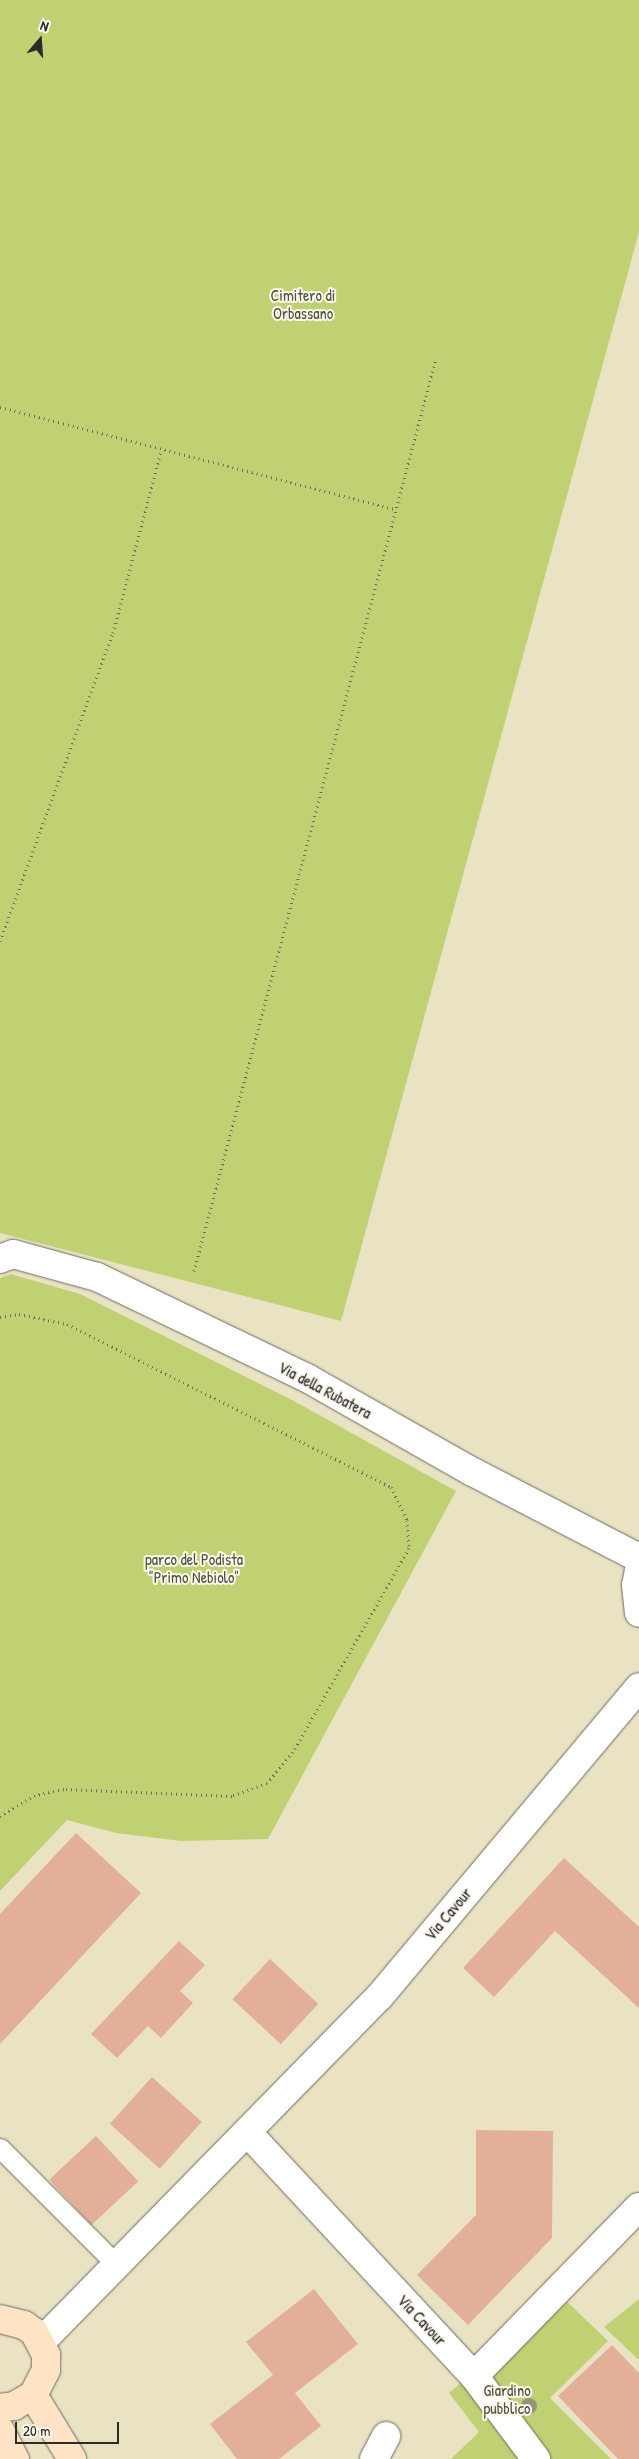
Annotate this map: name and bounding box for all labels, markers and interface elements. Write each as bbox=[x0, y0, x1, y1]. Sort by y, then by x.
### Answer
north arrow bbox=[15, 15, 65, 65]
text: N bbox=[38, 15, 51, 35]
park label: Cimitero di Orbassano bbox=[271, 285, 335, 323]
street label: Via della Rubatera bbox=[275, 1357, 375, 1423]
park label: parco del Podista "Primo Nebiolo" bbox=[145, 1549, 243, 1587]
street label: Via Cavour bbox=[420, 1884, 476, 1944]
street label: Via Cavour bbox=[394, 2290, 450, 2350]
park label: Giardino pubblico bbox=[483, 2380, 531, 2418]
scale bar bbox=[18, 2412, 121, 2444]
text: 20 m bbox=[23, 2420, 50, 2441]

